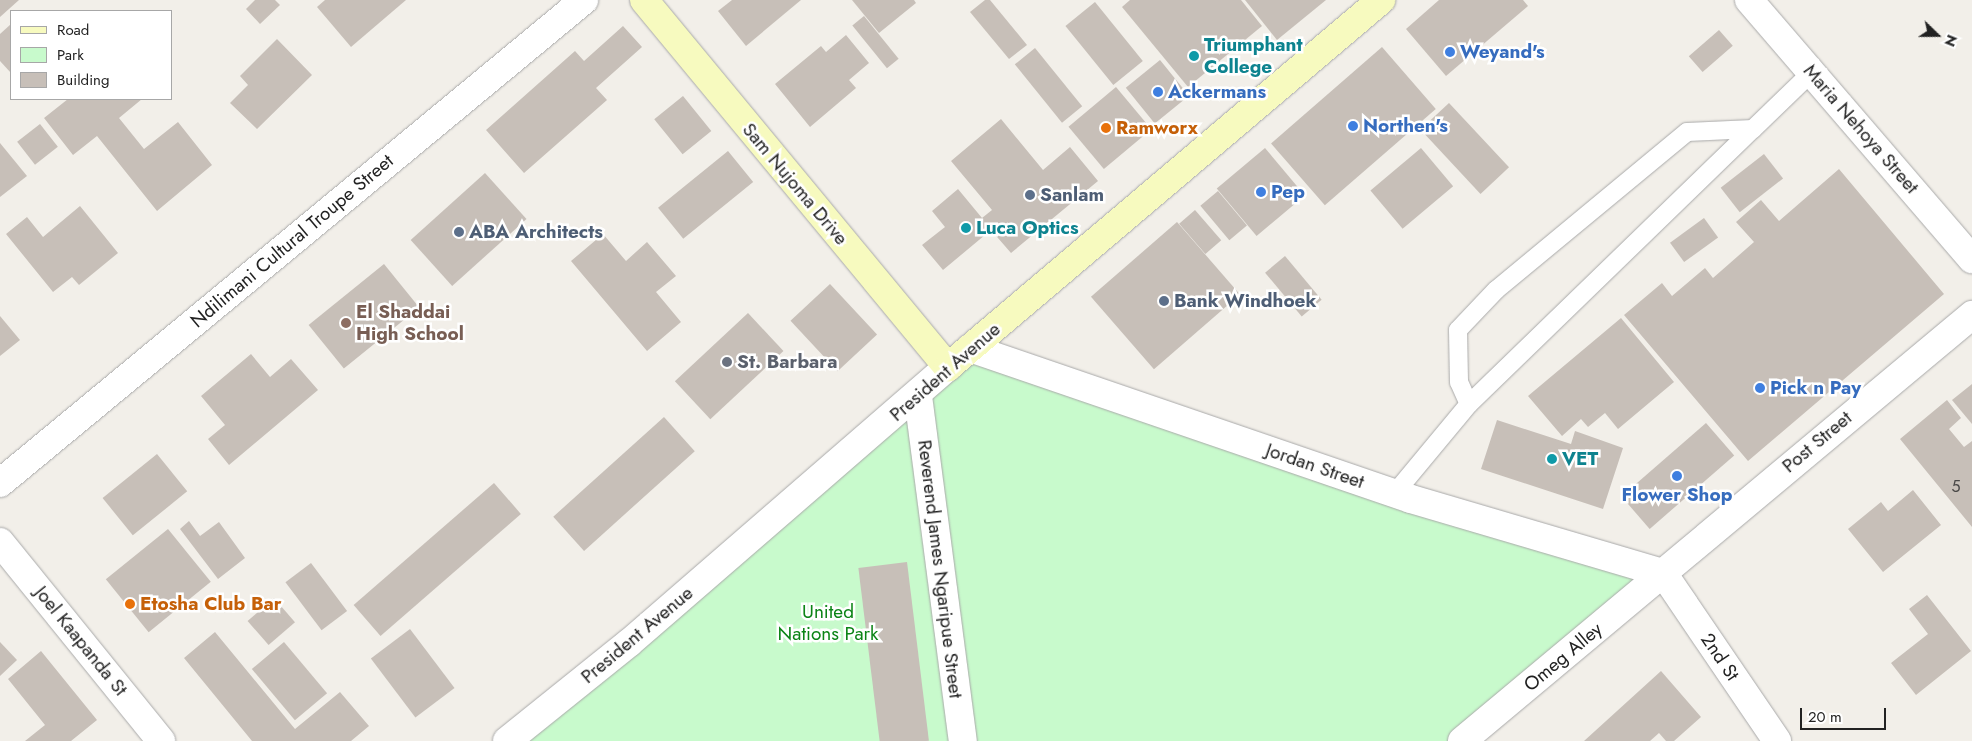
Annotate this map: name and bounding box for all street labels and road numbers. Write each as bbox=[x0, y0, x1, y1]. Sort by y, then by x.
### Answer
street label: Maria Nehoya Street bbox=[1799, 60, 1923, 198]
street label: Sam Nujoma Drive bbox=[737, 119, 853, 249]
street label: Ndilimani Cultural Troupe Street bbox=[186, 149, 398, 333]
street label: President Avenue bbox=[885, 318, 1005, 426]
street label: Post Street bbox=[1778, 406, 1856, 478]
street label: Reverend James Ngaripue Street bbox=[913, 439, 967, 699]
street label: Jordan Street bbox=[1263, 439, 1367, 493]
street label: Joel Kaapanda St bbox=[30, 582, 132, 700]
street label: President Avenue bbox=[577, 582, 697, 688]
street label: Omeg Alley bbox=[1519, 618, 1607, 696]
street label: 2nd St bbox=[1696, 629, 1744, 685]

